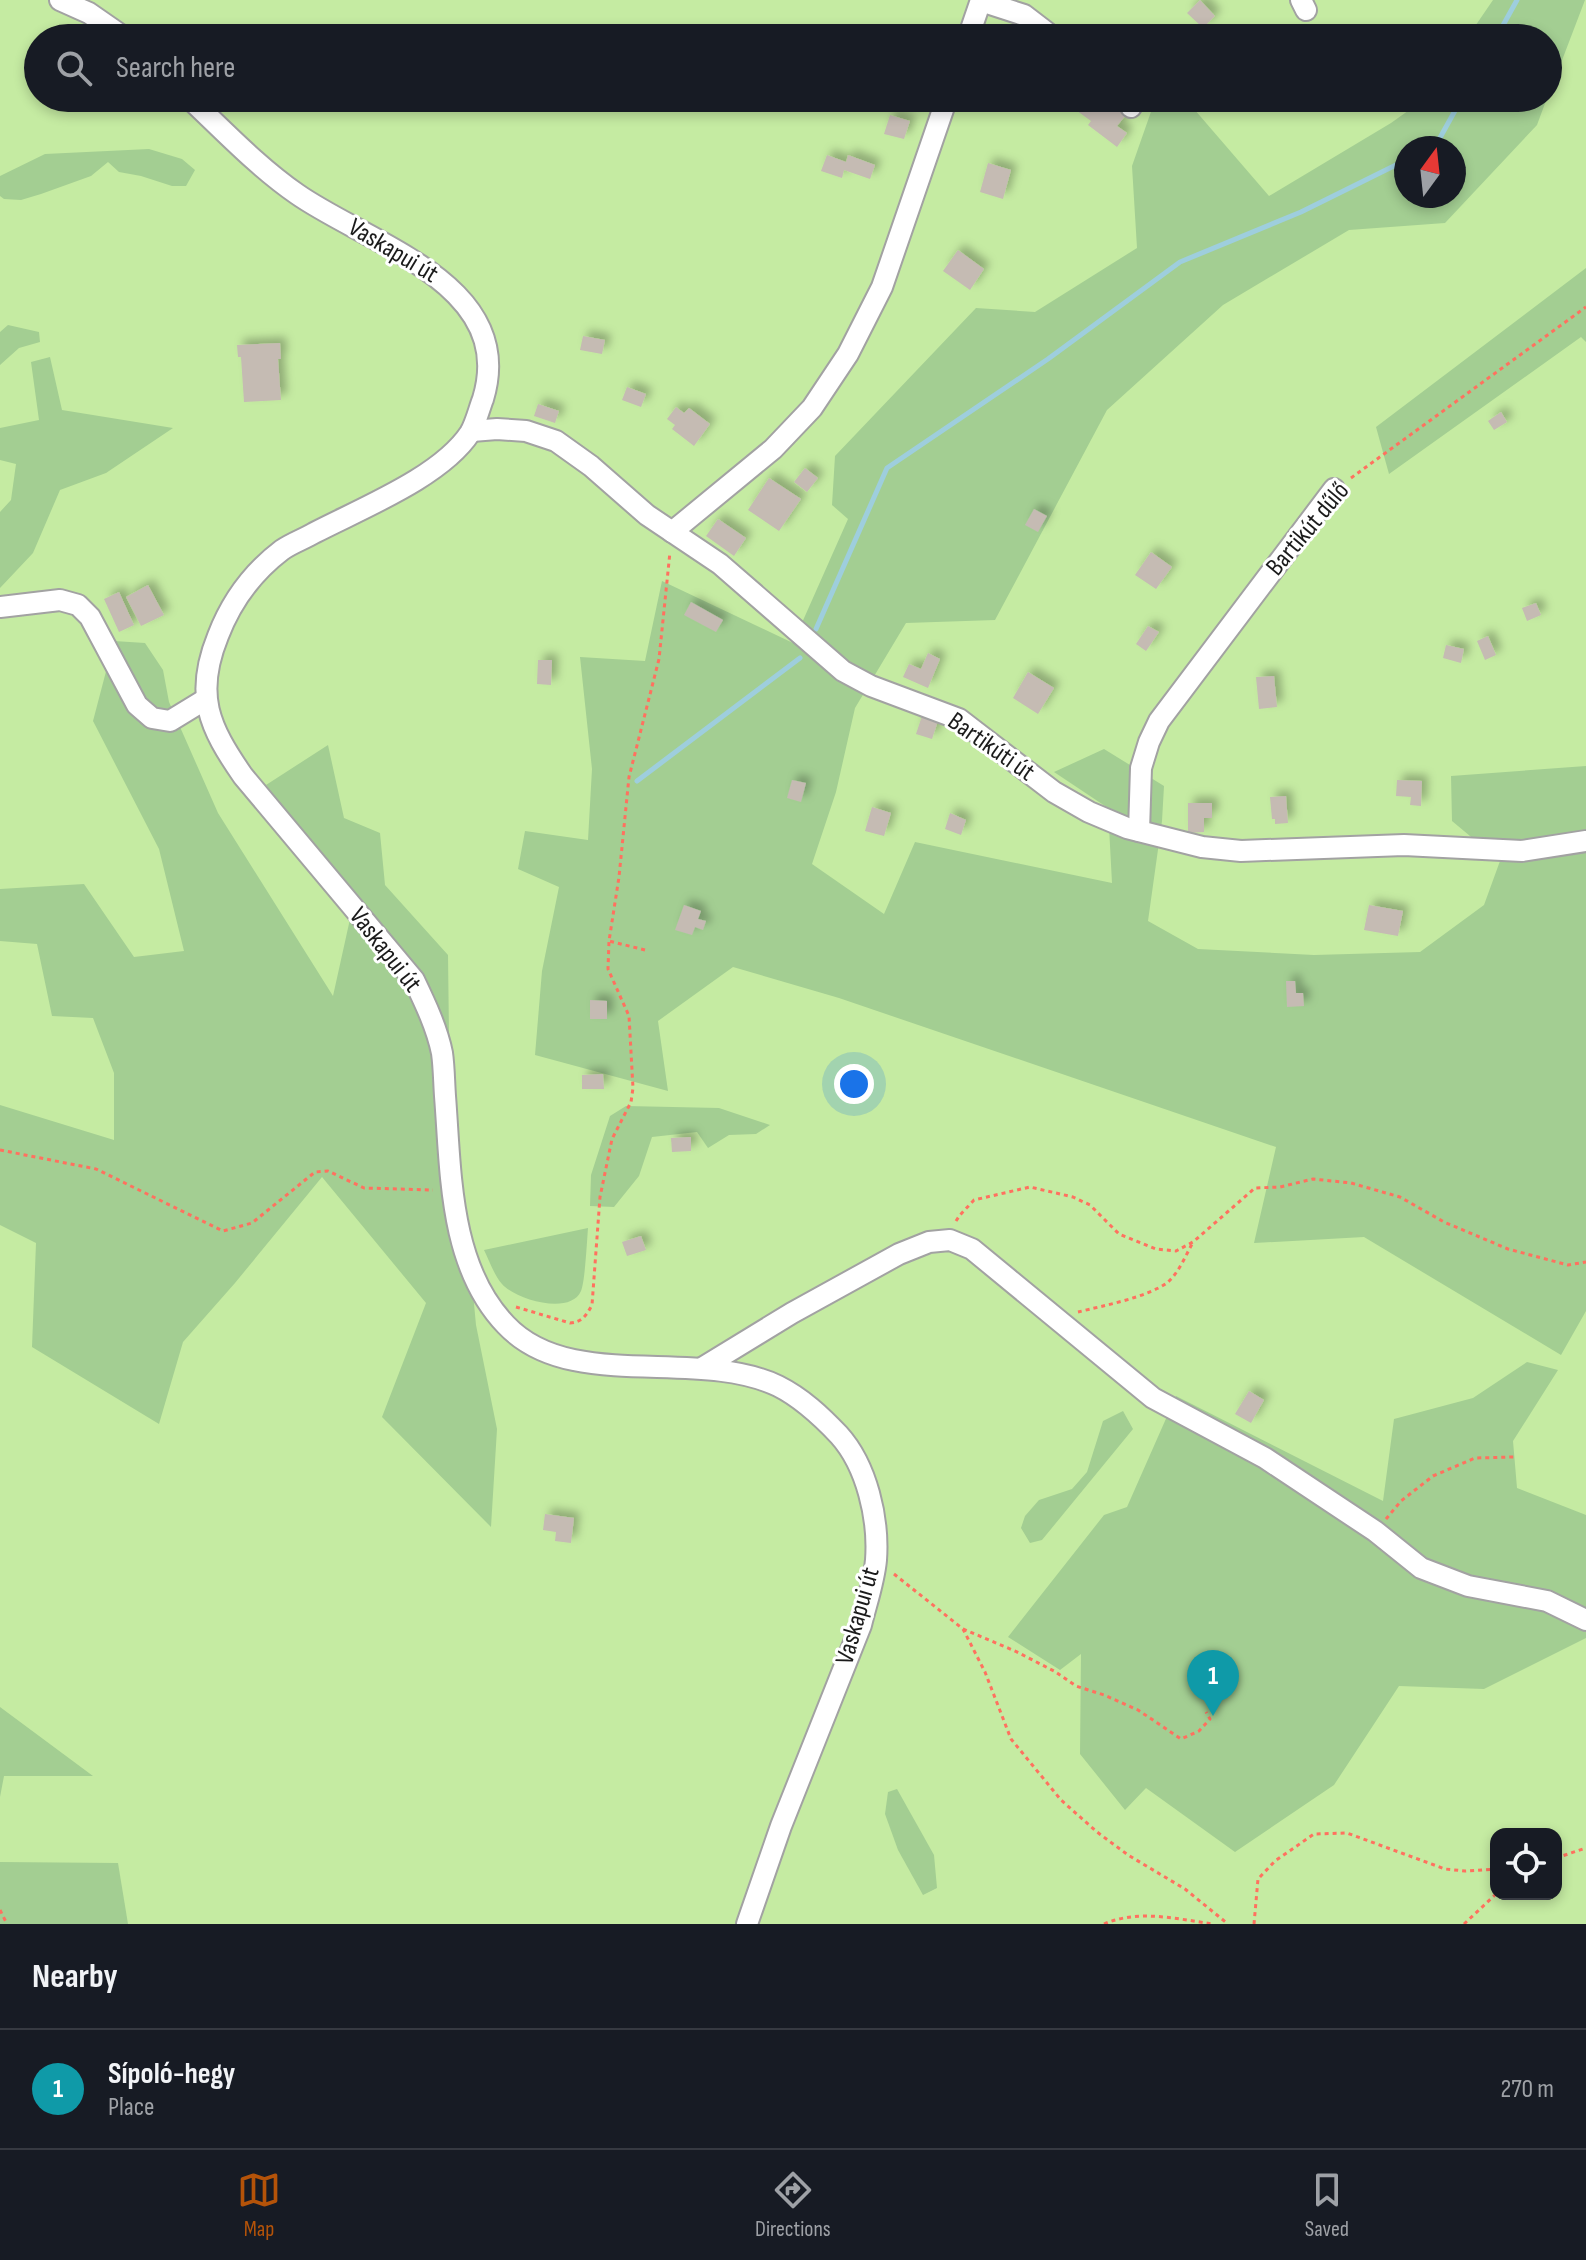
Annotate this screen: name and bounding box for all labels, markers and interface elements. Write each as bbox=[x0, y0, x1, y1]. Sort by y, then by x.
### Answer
search box bbox=[24, 24, 1562, 112]
icon: search bbox=[52, 46, 96, 90]
text: Search here bbox=[116, 50, 235, 86]
north arrow bbox=[1394, 136, 1466, 208]
street label: Vaskapui út bbox=[342, 212, 444, 290]
street label: Bartikút dűlő bbox=[1260, 476, 1356, 582]
street label: Bartikúti út bbox=[942, 706, 1040, 788]
street label: Vaskapui út bbox=[342, 901, 428, 999]
your location bbox=[834, 1064, 874, 1104]
street label: Vaskapui út bbox=[829, 1564, 887, 1668]
pin: 1 bbox=[1187, 1650, 1239, 1716]
map controls bbox=[1490, 1828, 1562, 1900]
button: locate bbox=[1490, 1828, 1562, 1900]
text: Nearby bbox=[32, 1956, 118, 1997]
text: Sípoló-hegy bbox=[108, 2056, 235, 2092]
text: 1 bbox=[53, 2074, 63, 2105]
text: 270 m bbox=[1501, 2074, 1554, 2105]
text: Place bbox=[108, 2092, 155, 2123]
tab: Map bbox=[237, 2168, 281, 2243]
tab: Directions bbox=[755, 2168, 831, 2243]
tab: Saved bbox=[1305, 2168, 1349, 2243]

